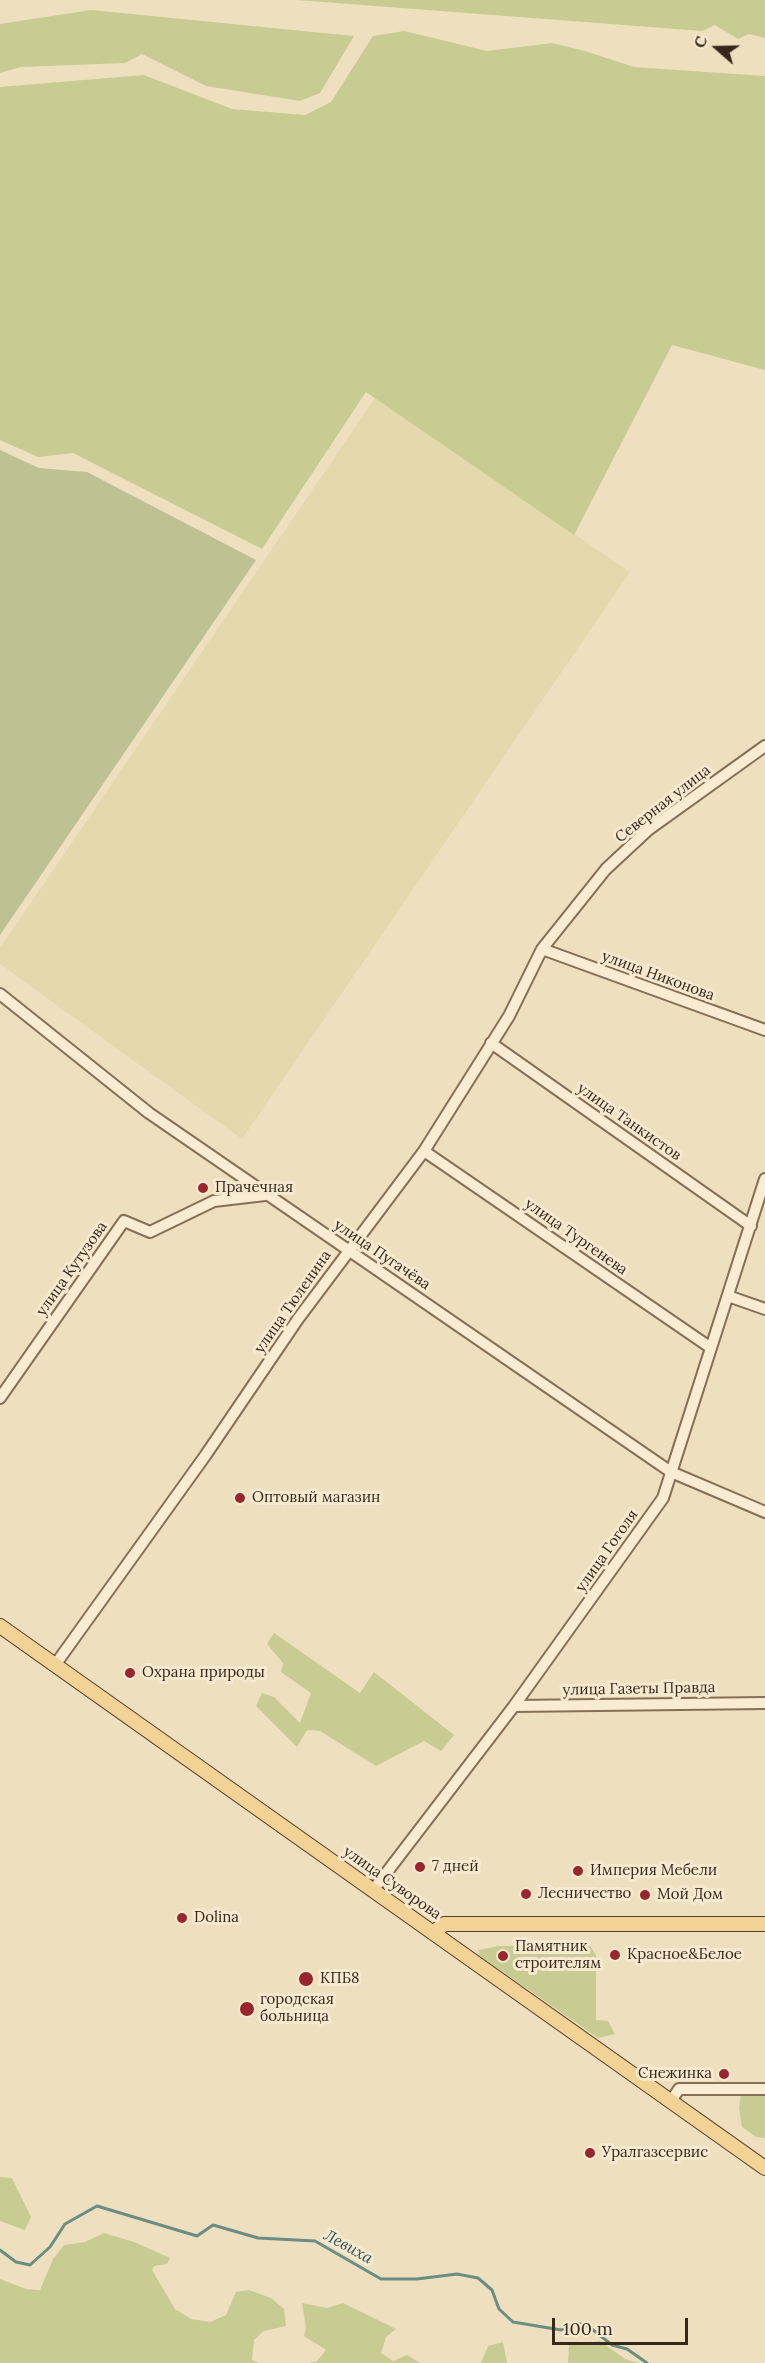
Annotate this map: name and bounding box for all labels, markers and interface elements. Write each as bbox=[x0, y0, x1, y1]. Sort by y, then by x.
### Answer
north arrow bbox=[687, 18, 747, 78]
text: С bbox=[689, 33, 711, 50]
street label: Северная улица bbox=[612, 761, 714, 847]
street label: улица Никонова bbox=[599, 947, 717, 1005]
street label: улица Танкистов bbox=[574, 1079, 684, 1165]
place label: Прачечная bbox=[215, 1179, 293, 1197]
marker: Прачечная bbox=[196, 1181, 210, 1195]
street label: улица Тургенева bbox=[521, 1195, 631, 1279]
street label: улица Пугачёва bbox=[330, 1216, 434, 1294]
street label: улица Кутузова bbox=[33, 1218, 111, 1320]
street label: улица Тюленина bbox=[251, 1247, 335, 1357]
place label: Оптовый магазин bbox=[252, 1489, 380, 1507]
marker: Оптовый магазин bbox=[233, 1491, 247, 1505]
street label: улица Гоголя bbox=[572, 1506, 642, 1596]
place label: Охрана природы bbox=[142, 1664, 265, 1682]
marker: Охрана природы bbox=[123, 1666, 137, 1680]
street label: улица Газеты Правда bbox=[562, 1679, 716, 1699]
street label: улица Суворова bbox=[340, 1843, 444, 1923]
place label: 7 дней bbox=[432, 1858, 479, 1876]
marker: 7 дней bbox=[413, 1860, 427, 1874]
place label: Империя Мебели bbox=[590, 1862, 717, 1880]
marker: Империя Мебели bbox=[571, 1864, 585, 1878]
place label: Лесничество bbox=[538, 1885, 631, 1903]
place label: Мой Дом bbox=[657, 1886, 723, 1904]
marker: Лесничество bbox=[519, 1887, 533, 1901]
marker: Мой Дом bbox=[638, 1888, 652, 1902]
place label: Dolina bbox=[194, 1909, 239, 1927]
marker: Dolina bbox=[175, 1911, 189, 1925]
place label: Памятник строителям bbox=[515, 1938, 601, 1973]
place label: Красное&Белое bbox=[627, 1946, 742, 1964]
marker: Красное&Белое bbox=[608, 1948, 622, 1962]
marker: Памятник строителям bbox=[496, 1949, 510, 1963]
marker: КПБ8 bbox=[297, 1970, 315, 1988]
place label: КПБ8 bbox=[320, 1970, 359, 1988]
place label: городская больница bbox=[260, 1991, 334, 2026]
marker: городская больница bbox=[238, 2000, 256, 2018]
place label: Снежинка bbox=[638, 2065, 712, 2083]
marker: Снежинка bbox=[717, 2067, 731, 2081]
place label: Уралгазсервис bbox=[602, 2144, 708, 2162]
marker: Уралгазсервис bbox=[583, 2146, 597, 2160]
water label: Левиха bbox=[320, 2226, 376, 2268]
scale bar bbox=[555, 2306, 692, 2344]
text: 100 m bbox=[563, 2317, 613, 2340]

